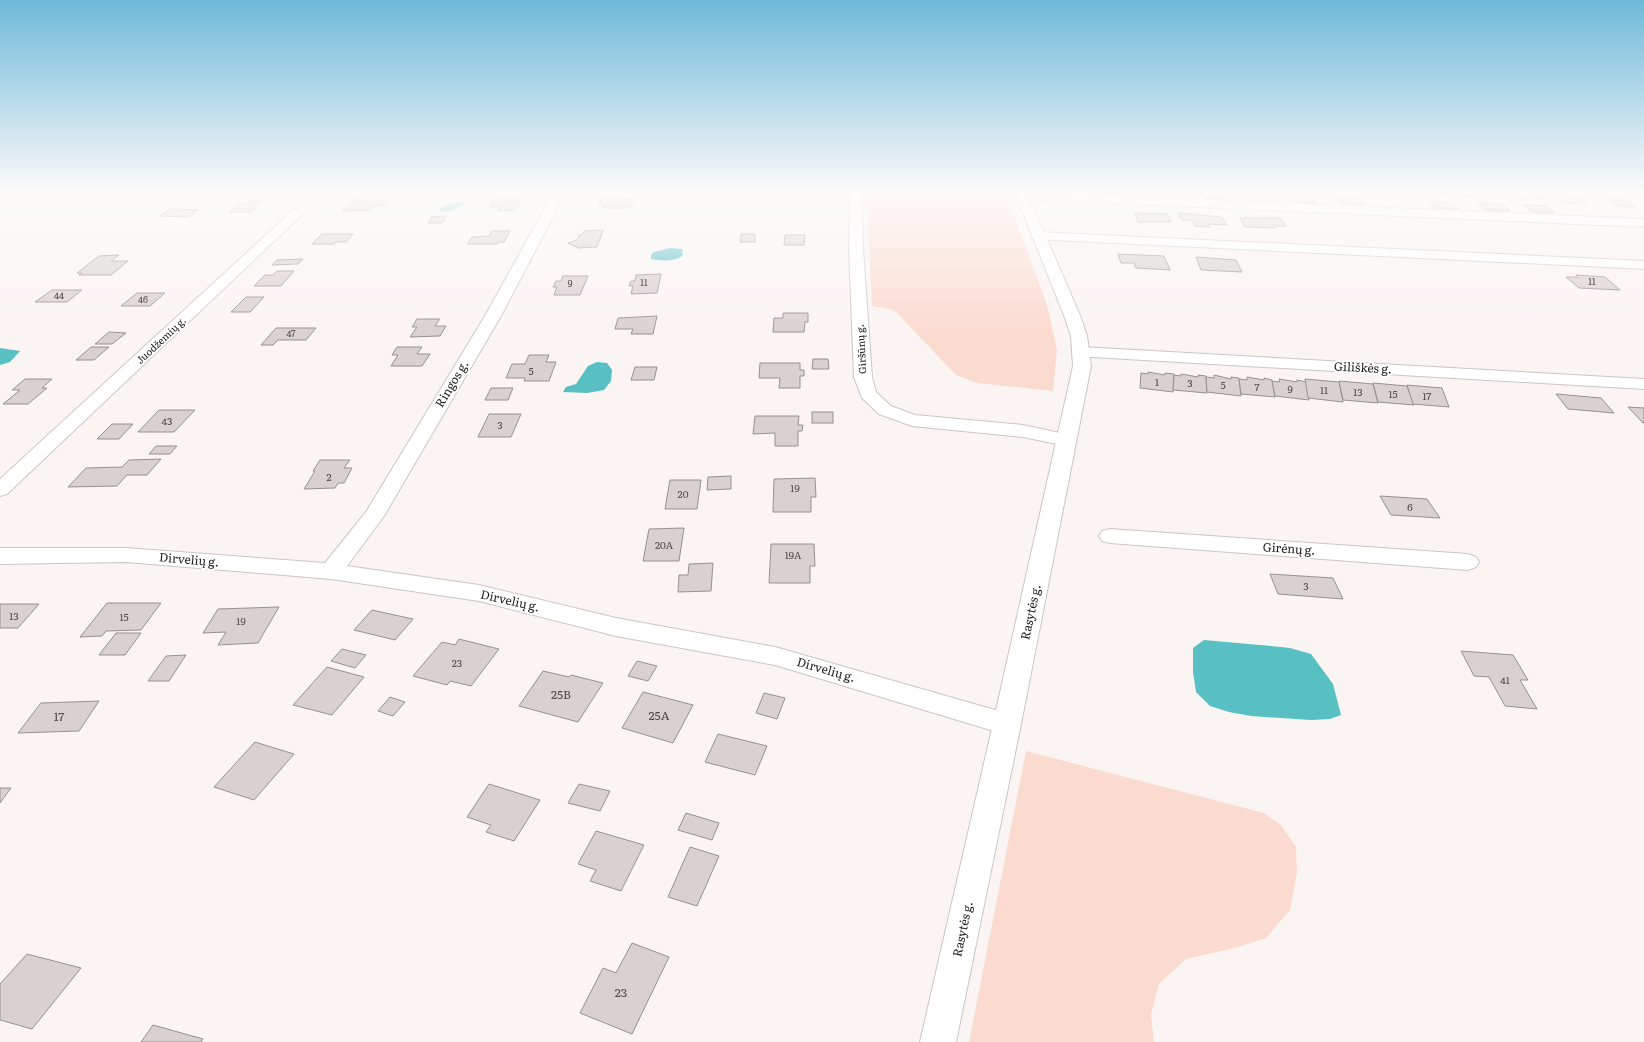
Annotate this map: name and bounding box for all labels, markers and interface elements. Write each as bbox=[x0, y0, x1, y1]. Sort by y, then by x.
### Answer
house number: 11 bbox=[1588, 274, 1596, 288]
house number: 11 bbox=[640, 275, 648, 289]
house number: 9 bbox=[568, 276, 573, 290]
house number: 44 bbox=[54, 288, 64, 302]
house number: 46 bbox=[138, 292, 148, 306]
street label: Juodžemių g. bbox=[132, 312, 189, 367]
street label: Giršūnų g. bbox=[852, 324, 869, 374]
house number: 47 bbox=[286, 326, 296, 340]
street label: Ringos g. bbox=[430, 356, 472, 411]
street label: Giliškės g. bbox=[1334, 356, 1393, 378]
house number: 5 bbox=[528, 363, 534, 378]
house number: 1 bbox=[1155, 374, 1159, 389]
house number: 3 bbox=[1187, 375, 1193, 390]
house number: 5 bbox=[1220, 377, 1226, 392]
house number: 7 bbox=[1254, 379, 1260, 394]
house number: 9 bbox=[1287, 381, 1293, 396]
house number: 11 bbox=[1320, 382, 1328, 397]
house number: 13 bbox=[1353, 384, 1363, 399]
house number: 15 bbox=[1388, 386, 1398, 401]
house number: 17 bbox=[1423, 388, 1431, 403]
house number: 43 bbox=[162, 413, 172, 428]
house number: 3 bbox=[497, 417, 503, 432]
house number: 2 bbox=[326, 469, 332, 484]
house number: 19 bbox=[790, 480, 800, 495]
house number: 20 bbox=[678, 486, 689, 501]
house number: 6 bbox=[1407, 499, 1413, 514]
house number: 20A bbox=[655, 537, 674, 552]
street label: Girėnų g. bbox=[1262, 537, 1316, 559]
street label: Dirvelių g. bbox=[158, 547, 220, 571]
house number: 19A bbox=[785, 547, 802, 562]
house number: 3 bbox=[1303, 578, 1309, 593]
street label: Rasytės g. bbox=[1015, 582, 1045, 641]
street label: Dirvelių g. bbox=[479, 584, 542, 616]
house number: 13 bbox=[9, 608, 19, 623]
house number: 15 bbox=[119, 609, 129, 624]
house number: 19 bbox=[236, 613, 246, 628]
street label: Dirvelių g. bbox=[795, 652, 858, 686]
house number: 23 bbox=[452, 655, 462, 670]
house number: 41 bbox=[1500, 672, 1510, 687]
house number: 25B bbox=[551, 685, 571, 703]
house number: 25A bbox=[648, 706, 670, 724]
house number: 17 bbox=[54, 707, 64, 725]
street label: Rasytės g. bbox=[947, 899, 977, 958]
house number: 23 bbox=[615, 983, 627, 1001]

